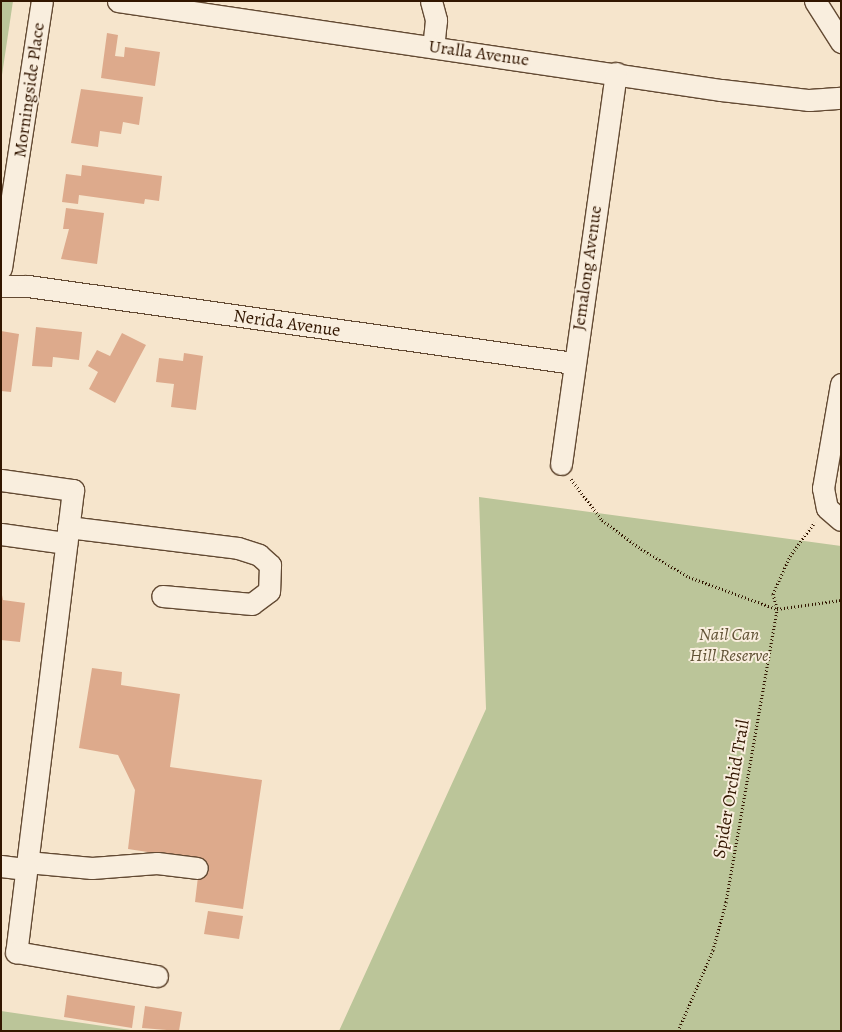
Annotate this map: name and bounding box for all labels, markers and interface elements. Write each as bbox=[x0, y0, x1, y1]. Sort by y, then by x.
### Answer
street label: Morningside Place bbox=[9, 21, 49, 159]
street label: Uralla Avenue bbox=[427, 35, 531, 71]
street label: Jemalong Avenue bbox=[568, 204, 606, 332]
street label: Nerida Avenue bbox=[232, 305, 342, 341]
park label: Nail Can Hill Reserve bbox=[690, 624, 768, 666]
street label: Spider Orchid Trail bbox=[708, 718, 754, 860]

